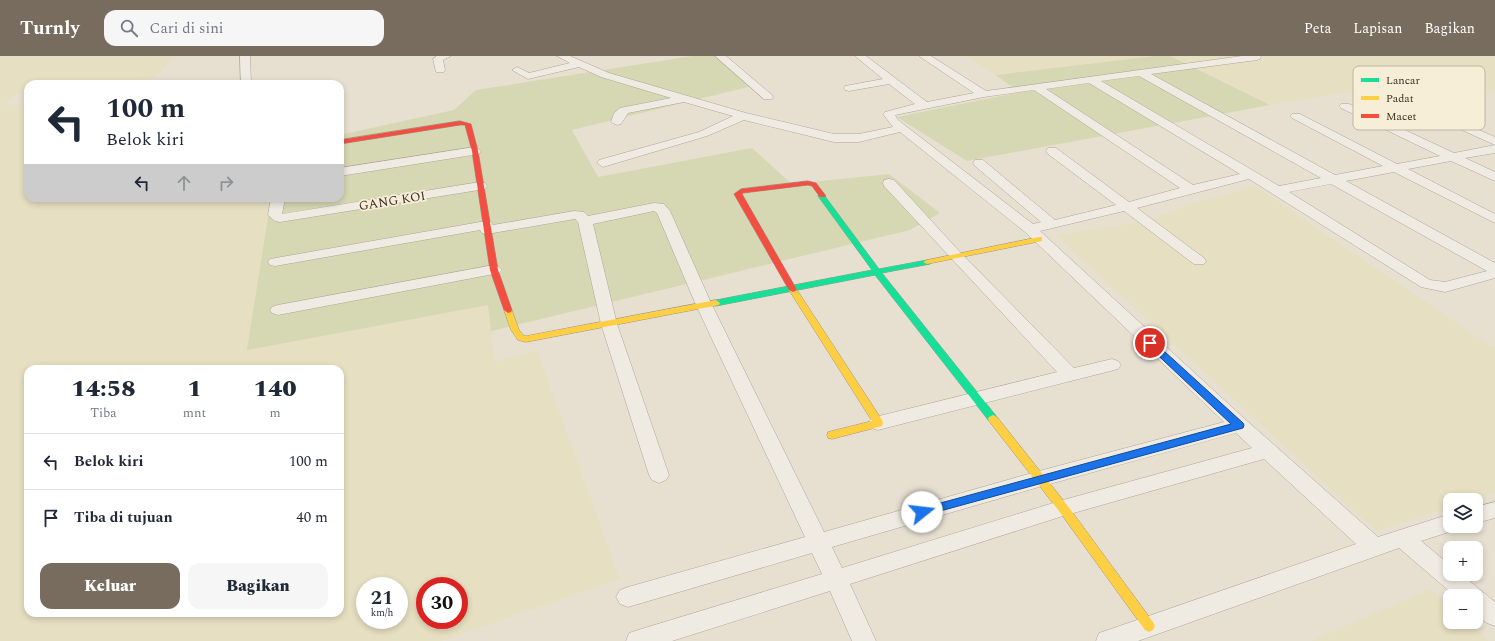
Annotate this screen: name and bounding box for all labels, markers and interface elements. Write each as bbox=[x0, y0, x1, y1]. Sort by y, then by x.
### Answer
search box bbox=[104, 10, 384, 46]
text: Turnly bbox=[20, 14, 80, 43]
icon: search bbox=[118, 17, 140, 39]
text: Cari di sini bbox=[150, 17, 224, 40]
text: Peta bbox=[1304, 18, 1331, 39]
text: Lapisan bbox=[1353, 18, 1402, 39]
text: Bagikan bbox=[1424, 18, 1475, 39]
legend bbox=[1353, 66, 1485, 130]
text: Lancar bbox=[1386, 72, 1420, 89]
text: 100 m bbox=[106, 87, 185, 130]
text: Padat bbox=[1386, 90, 1414, 107]
icon: left bbox=[40, 96, 92, 148]
text: Macet bbox=[1386, 108, 1417, 125]
text: Belok kiri bbox=[106, 126, 184, 153]
icon: left bbox=[131, 172, 153, 194]
icon: ahead bbox=[173, 172, 195, 194]
icon: right bbox=[215, 172, 237, 194]
street label: GANG KOI bbox=[357, 186, 427, 216]
pin bbox=[1133, 326, 1167, 360]
icon: arrive bbox=[1139, 332, 1161, 354]
text: 14:58 bbox=[71, 371, 136, 407]
text: 1 bbox=[187, 371, 202, 407]
text: 140 bbox=[253, 371, 297, 407]
text: Tiba bbox=[90, 403, 117, 423]
text: mnt bbox=[183, 403, 206, 423]
text: m bbox=[269, 403, 281, 423]
text: Belok kiri bbox=[74, 450, 143, 473]
text: 100 m bbox=[289, 450, 328, 473]
icon: left bbox=[40, 451, 62, 473]
position arrow bbox=[901, 491, 943, 533]
map controls bbox=[1443, 493, 1483, 629]
button: layers bbox=[1443, 493, 1483, 533]
text: Tiba di tujuan bbox=[74, 506, 173, 529]
text: 40 m bbox=[296, 506, 328, 529]
icon: arrive bbox=[40, 507, 62, 529]
button: + bbox=[1443, 541, 1483, 581]
button: Keluar bbox=[40, 563, 180, 609]
button: Bagikan bbox=[188, 563, 328, 609]
speed limit sign: 30 bbox=[416, 577, 468, 629]
text: 21 bbox=[371, 583, 393, 613]
button: − bbox=[1443, 589, 1483, 629]
text: km/h bbox=[371, 605, 393, 621]

